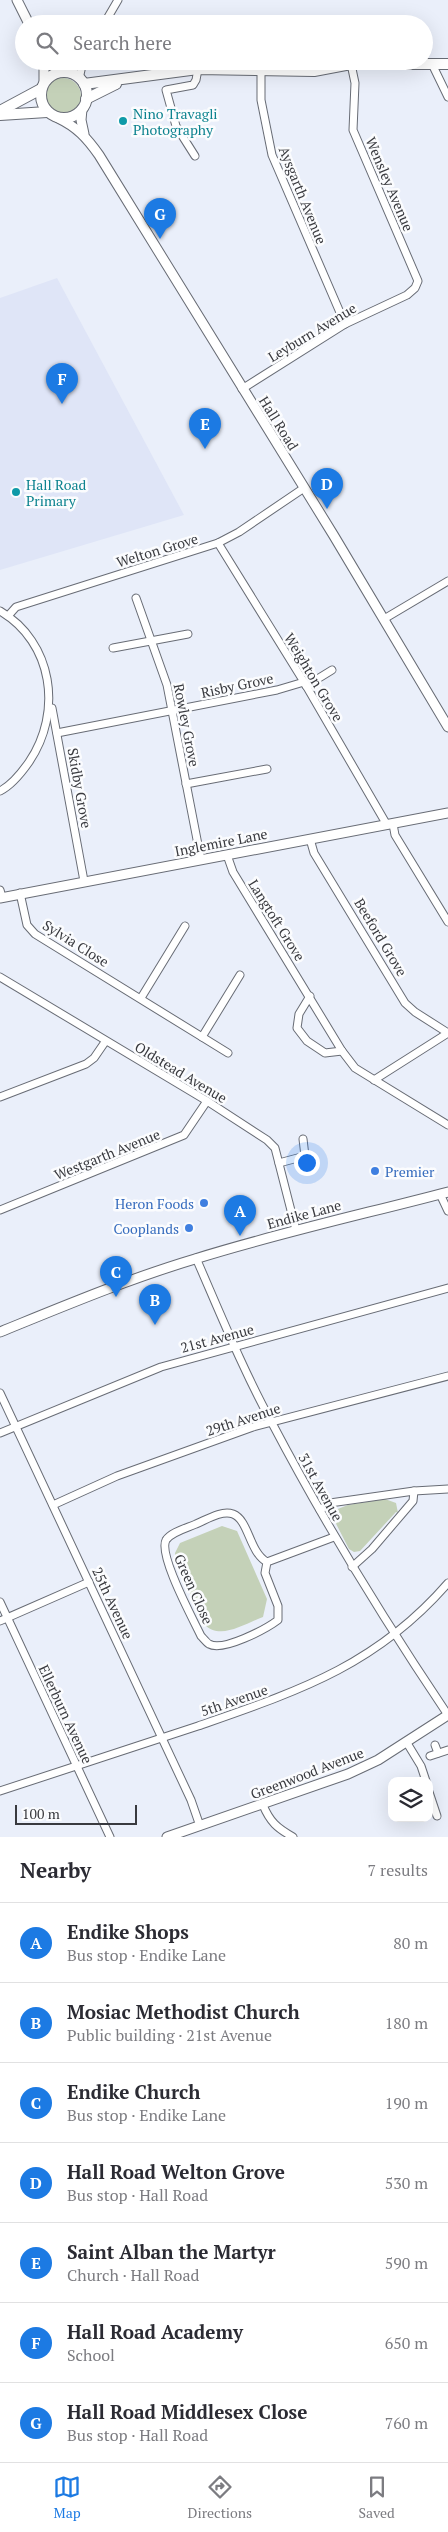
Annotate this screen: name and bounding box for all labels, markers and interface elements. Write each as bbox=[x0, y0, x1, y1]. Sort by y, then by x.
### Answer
search box bbox=[15, 15, 433, 70]
icon: search bbox=[33, 29, 61, 57]
text: Search here bbox=[73, 30, 172, 55]
place label: Nino Travagli Photography bbox=[133, 104, 218, 139]
marker: Nino Travagli Photography bbox=[117, 115, 129, 127]
street label: Wensley Avenue bbox=[362, 134, 418, 234]
street label: Aysgarth Avenue bbox=[275, 143, 331, 247]
pin: G bbox=[144, 198, 176, 239]
street label: Leyburn Avenue bbox=[264, 298, 360, 366]
pin: F bbox=[46, 363, 78, 404]
street label: Hall Road bbox=[255, 392, 303, 454]
pin: E bbox=[189, 408, 221, 449]
pin: D bbox=[311, 468, 343, 509]
place label: Hall Road Primary bbox=[26, 475, 87, 510]
marker: Hall Road Primary bbox=[10, 486, 22, 498]
street label: Welton Grove bbox=[114, 529, 200, 571]
street label: Weighton Grove bbox=[280, 629, 348, 725]
street label: Risby Grove bbox=[199, 668, 275, 702]
street label: Rowley Grove bbox=[170, 682, 204, 768]
street label: Skidby Grove bbox=[64, 746, 96, 830]
street label: Inglemire Lane bbox=[173, 824, 269, 860]
street label: Langtoft Grove bbox=[244, 876, 310, 964]
street label: Beeford Grove bbox=[350, 894, 412, 980]
street label: Sylvia Close bbox=[39, 915, 113, 971]
street label: Oldstead Avenue bbox=[131, 1037, 231, 1107]
street label: Westgarth Avenue bbox=[51, 1124, 163, 1184]
your location bbox=[294, 1150, 320, 1176]
place label: Premier bbox=[385, 1162, 435, 1181]
marker: Premier bbox=[369, 1165, 381, 1177]
place label: Heron Foods bbox=[115, 1194, 194, 1213]
pin: A bbox=[224, 1195, 256, 1236]
street label: Endike Lane bbox=[265, 1195, 343, 1233]
marker: Heron Foods bbox=[198, 1197, 210, 1209]
place label: Cooplands bbox=[113, 1219, 179, 1238]
marker: Cooplands bbox=[183, 1222, 195, 1234]
pin: C bbox=[100, 1256, 132, 1297]
pin: B bbox=[139, 1284, 171, 1325]
street label: 21st Avenue bbox=[178, 1319, 256, 1357]
street label: 29th Avenue bbox=[203, 1398, 283, 1440]
street label: 31st Avenue bbox=[294, 1450, 348, 1524]
street label: Green Close bbox=[170, 1551, 218, 1627]
street label: 25th Avenue bbox=[88, 1564, 138, 1642]
street label: Ellerburn Avenue bbox=[35, 1661, 97, 1767]
street label: 5th Avenue bbox=[198, 1680, 270, 1720]
street label: Greenwood Avenue bbox=[248, 1743, 366, 1803]
map controls bbox=[388, 1777, 433, 1822]
button: layers bbox=[388, 1777, 433, 1822]
scale bar bbox=[15, 1802, 138, 1825]
text: 100 m bbox=[22, 1804, 60, 1823]
text: Nearby bbox=[20, 1856, 91, 1884]
text: 7 results bbox=[368, 1859, 428, 1881]
text: Endike Shops bbox=[67, 1919, 189, 1944]
text: A bbox=[30, 1932, 42, 1954]
text: 80 m bbox=[393, 1932, 428, 1954]
text: Bus stop · Endike Lane bbox=[67, 1944, 226, 1966]
text: Mosiac Methodist Church bbox=[67, 1999, 300, 2024]
text: B bbox=[31, 2012, 41, 2034]
text: 180 m bbox=[385, 2012, 428, 2034]
text: Public building · 21st Avenue bbox=[67, 2024, 272, 2046]
text: Endike Church bbox=[67, 2079, 200, 2104]
text: C bbox=[31, 2092, 41, 2114]
text: 190 m bbox=[385, 2092, 428, 2114]
text: Bus stop · Endike Lane bbox=[67, 2104, 226, 2126]
text: Hall Road Welton Grove bbox=[67, 2159, 285, 2184]
text: D bbox=[30, 2172, 42, 2194]
text: 530 m bbox=[385, 2172, 428, 2194]
text: Bus stop · Hall Road bbox=[67, 2184, 208, 2206]
text: Saint Alban the Martyr bbox=[67, 2239, 276, 2264]
text: E bbox=[31, 2252, 41, 2274]
text: 590 m bbox=[385, 2252, 428, 2274]
text: Church · Hall Road bbox=[67, 2264, 199, 2286]
text: Hall Road Academy bbox=[67, 2319, 243, 2344]
text: F bbox=[31, 2332, 41, 2354]
text: 650 m bbox=[385, 2332, 428, 2354]
text: School bbox=[67, 2344, 115, 2366]
text: Hall Road Middlesex Close bbox=[67, 2399, 307, 2424]
text: G bbox=[30, 2412, 42, 2434]
text: 760 m bbox=[385, 2412, 428, 2434]
text: Bus stop · Hall Road bbox=[67, 2424, 208, 2446]
tab: Map bbox=[53, 2473, 81, 2522]
tab: Directions bbox=[188, 2473, 252, 2522]
tab: Saved bbox=[359, 2473, 395, 2522]

